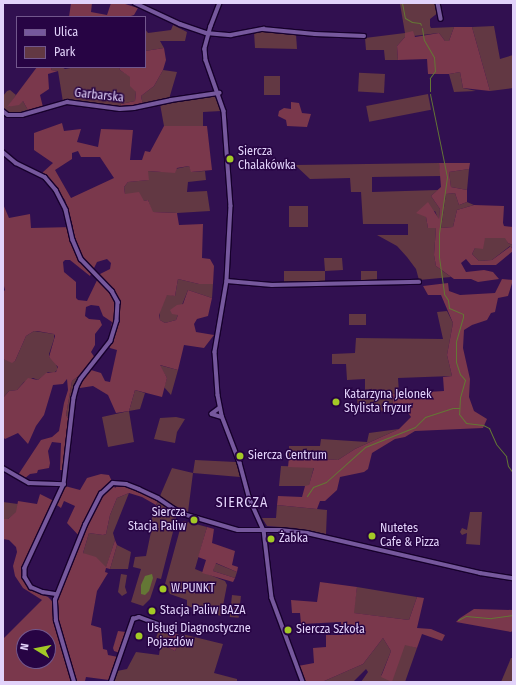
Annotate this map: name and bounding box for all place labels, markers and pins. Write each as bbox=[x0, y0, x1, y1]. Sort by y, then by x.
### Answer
place label: Siercza Chalakówka bbox=[238, 145, 296, 173]
marker: Siercza Chalakówka bbox=[225, 154, 235, 164]
place label: Katarzyna Jelonek Stylista fryzur bbox=[344, 388, 432, 416]
marker: Katarzyna Jelonek Stylista fryzur bbox=[331, 397, 341, 407]
place label: Siercza Centrum bbox=[248, 449, 327, 463]
marker: Siercza Centrum bbox=[235, 451, 245, 461]
place label: Siercza Stacja Paliw bbox=[128, 506, 186, 534]
marker: Siercza Stacja Paliw bbox=[189, 515, 199, 525]
place label: Nutetes Cafe & Pizza bbox=[380, 522, 439, 550]
marker: Nutetes Cafe & Pizza bbox=[367, 531, 377, 541]
place label: Żabka bbox=[279, 532, 308, 546]
marker: Żabka bbox=[266, 534, 276, 544]
place label: W.PUNKT bbox=[171, 582, 215, 596]
marker: W.PUNKT bbox=[158, 584, 168, 594]
place label: Stacja Paliw BAZA bbox=[160, 604, 246, 618]
marker: Stacja Paliw BAZA bbox=[147, 606, 157, 616]
place label: Usługi Diagnostyczne Pojazdów bbox=[147, 622, 251, 650]
place label: Siercza Szkoła bbox=[296, 623, 365, 637]
marker: Siercza Szkoła bbox=[283, 625, 293, 635]
marker: Usługi Diagnostyczne Pojazdów bbox=[134, 631, 144, 641]

